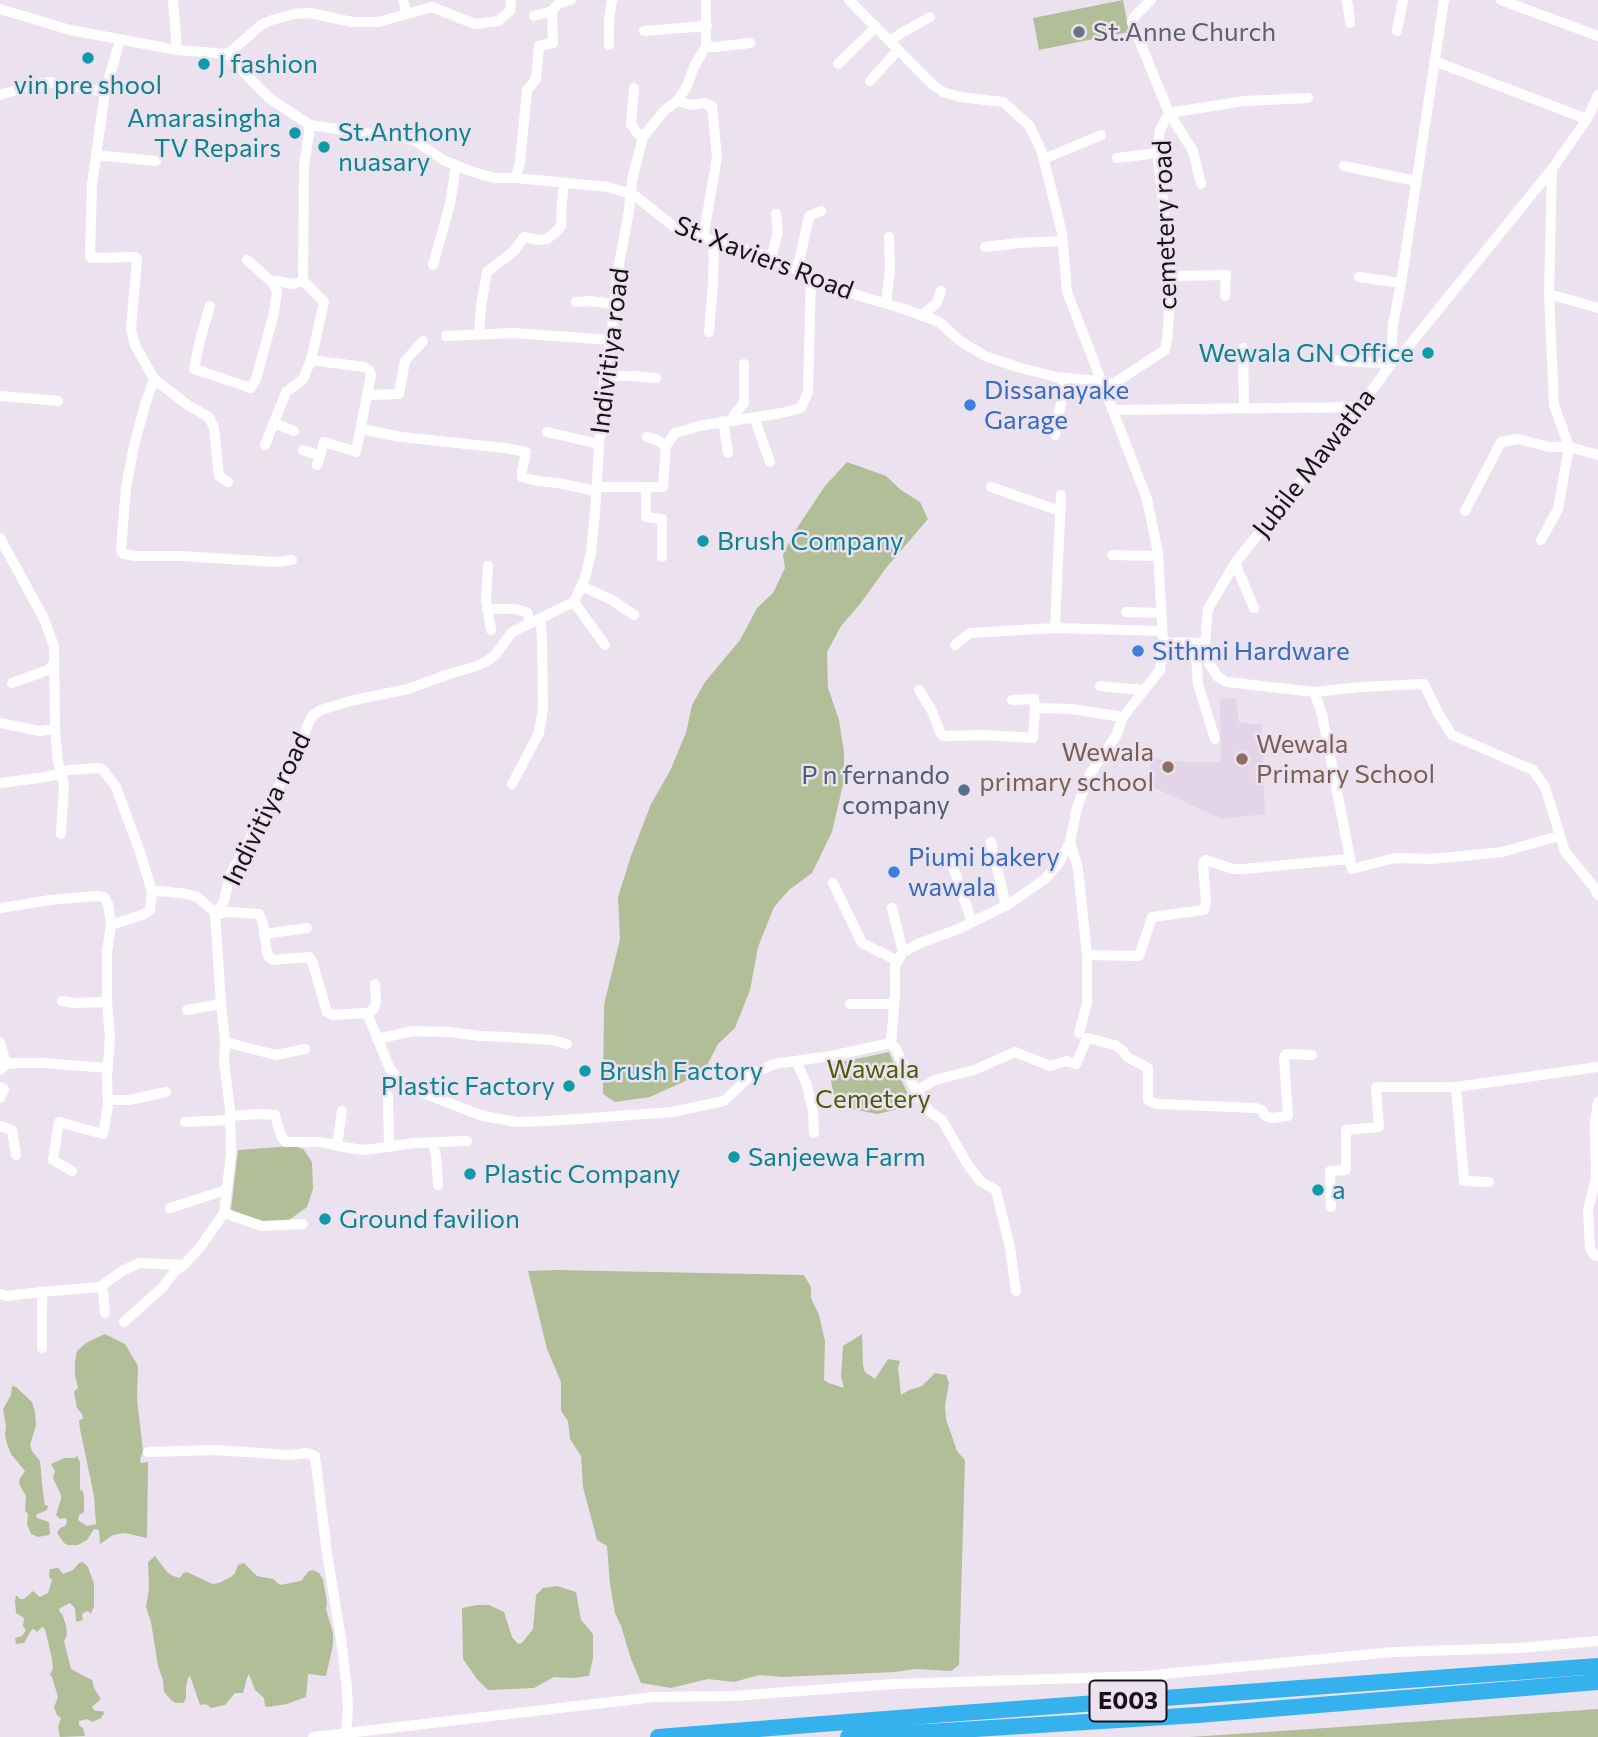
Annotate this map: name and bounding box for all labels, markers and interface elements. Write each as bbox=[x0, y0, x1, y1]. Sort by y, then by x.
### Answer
place label: St.Anne Church bbox=[1093, 16, 1276, 48]
marker: St.Anne Church bbox=[1071, 24, 1087, 40]
place label: J fashion bbox=[218, 48, 318, 80]
marker: vin pre shool bbox=[80, 50, 96, 66]
marker: J fashion bbox=[196, 56, 212, 72]
place label: vin pre shool bbox=[14, 69, 162, 101]
place label: Amarasingha TV Repairs bbox=[127, 102, 281, 164]
place label: St.Anthony nuasary bbox=[338, 116, 472, 178]
marker: Amarasingha TV Repairs bbox=[287, 125, 303, 141]
marker: St.Anthony nuasary bbox=[316, 139, 332, 155]
street label: cemetery road bbox=[1146, 140, 1184, 310]
street label: St. Xaviers Road bbox=[670, 210, 858, 306]
street label: Indivitiya road bbox=[584, 266, 636, 436]
place label: Wewala GN Office bbox=[1198, 337, 1414, 369]
marker: Wewala GN Office bbox=[1420, 345, 1436, 361]
place label: Dissanayake Garage bbox=[984, 374, 1129, 436]
street label: Jubile Mawatha bbox=[1246, 382, 1382, 544]
marker: Dissanayake Garage bbox=[962, 397, 978, 413]
place label: Brush Company bbox=[717, 525, 903, 557]
marker: Brush Company bbox=[695, 533, 711, 549]
place label: Sithmi Hardware bbox=[1152, 635, 1350, 667]
marker: Sithmi Hardware bbox=[1130, 643, 1146, 659]
street label: Indivitiya road bbox=[216, 727, 318, 891]
place label: Wewala Primary School bbox=[1256, 728, 1435, 790]
place label: Wewala primary school bbox=[979, 736, 1154, 798]
marker: Wewala Primary School bbox=[1234, 751, 1250, 767]
place label: P n fernando company bbox=[801, 759, 950, 820]
marker: Wewala primary school bbox=[1160, 759, 1176, 775]
marker: P n fernando company bbox=[956, 782, 972, 798]
place label: Piumi bakery wawala bbox=[908, 841, 1060, 903]
marker: Piumi bakery wawala bbox=[886, 864, 902, 880]
park label: Wawala Cemetery bbox=[815, 1053, 931, 1114]
place label: Brush Factory bbox=[599, 1055, 763, 1087]
marker: Brush Factory bbox=[577, 1063, 593, 1079]
place label: Plastic Factory bbox=[381, 1070, 555, 1102]
marker: Plastic Factory bbox=[561, 1078, 577, 1094]
place label: Sanjeewa Farm bbox=[748, 1141, 926, 1173]
marker: Sanjeewa Farm bbox=[726, 1149, 742, 1165]
place label: Plastic Company bbox=[484, 1158, 681, 1190]
marker: Plastic Company bbox=[462, 1166, 478, 1182]
place label: a bbox=[1332, 1174, 1346, 1206]
marker: a bbox=[1310, 1182, 1326, 1198]
place label: Ground favilion bbox=[339, 1203, 520, 1235]
marker: Ground favilion bbox=[317, 1211, 333, 1227]
road number: E003 bbox=[1090, 1680, 1166, 1722]

